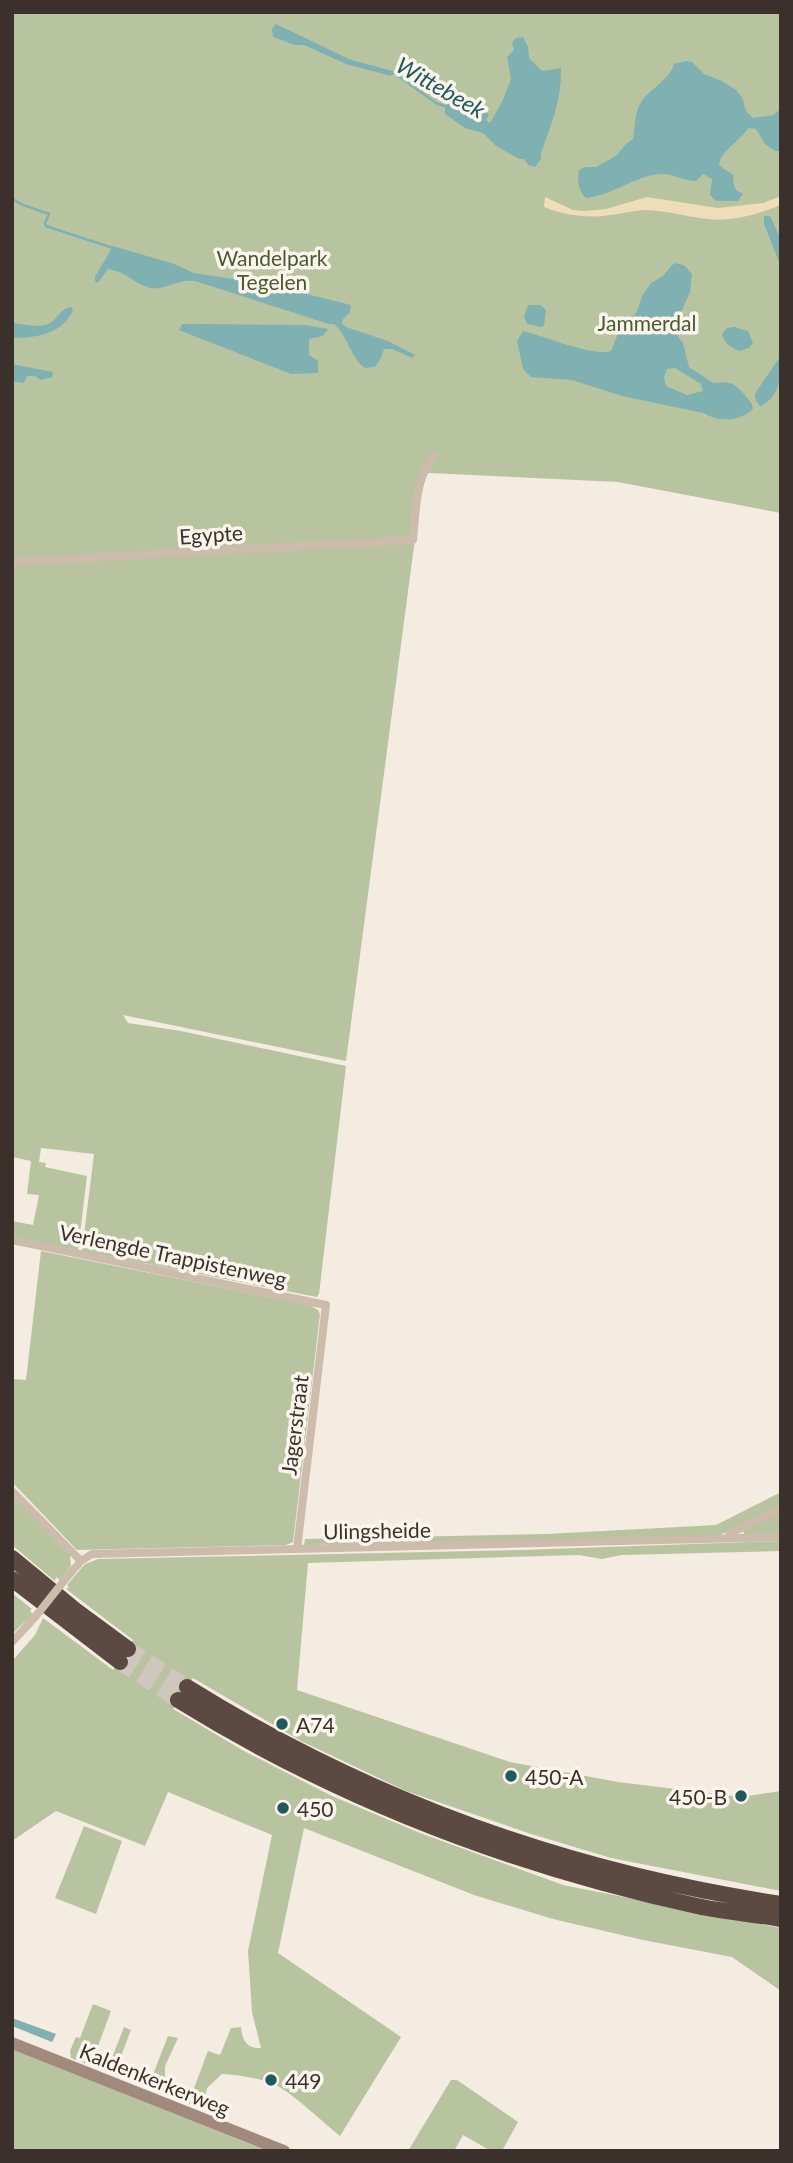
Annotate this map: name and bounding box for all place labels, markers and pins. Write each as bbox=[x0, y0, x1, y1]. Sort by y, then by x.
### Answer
place label: A74 bbox=[296, 1712, 335, 1737]
marker: A74 bbox=[274, 1716, 290, 1732]
place label: 450-A bbox=[525, 1764, 584, 1789]
marker: 450-A bbox=[503, 1768, 519, 1784]
place label: 450-B bbox=[669, 1784, 727, 1809]
marker: 450-B bbox=[733, 1788, 749, 1804]
place label: 450 bbox=[297, 1796, 334, 1821]
marker: 450 bbox=[275, 1800, 291, 1816]
place label: 449 bbox=[285, 2068, 322, 2093]
marker: 449 bbox=[263, 2072, 279, 2088]

